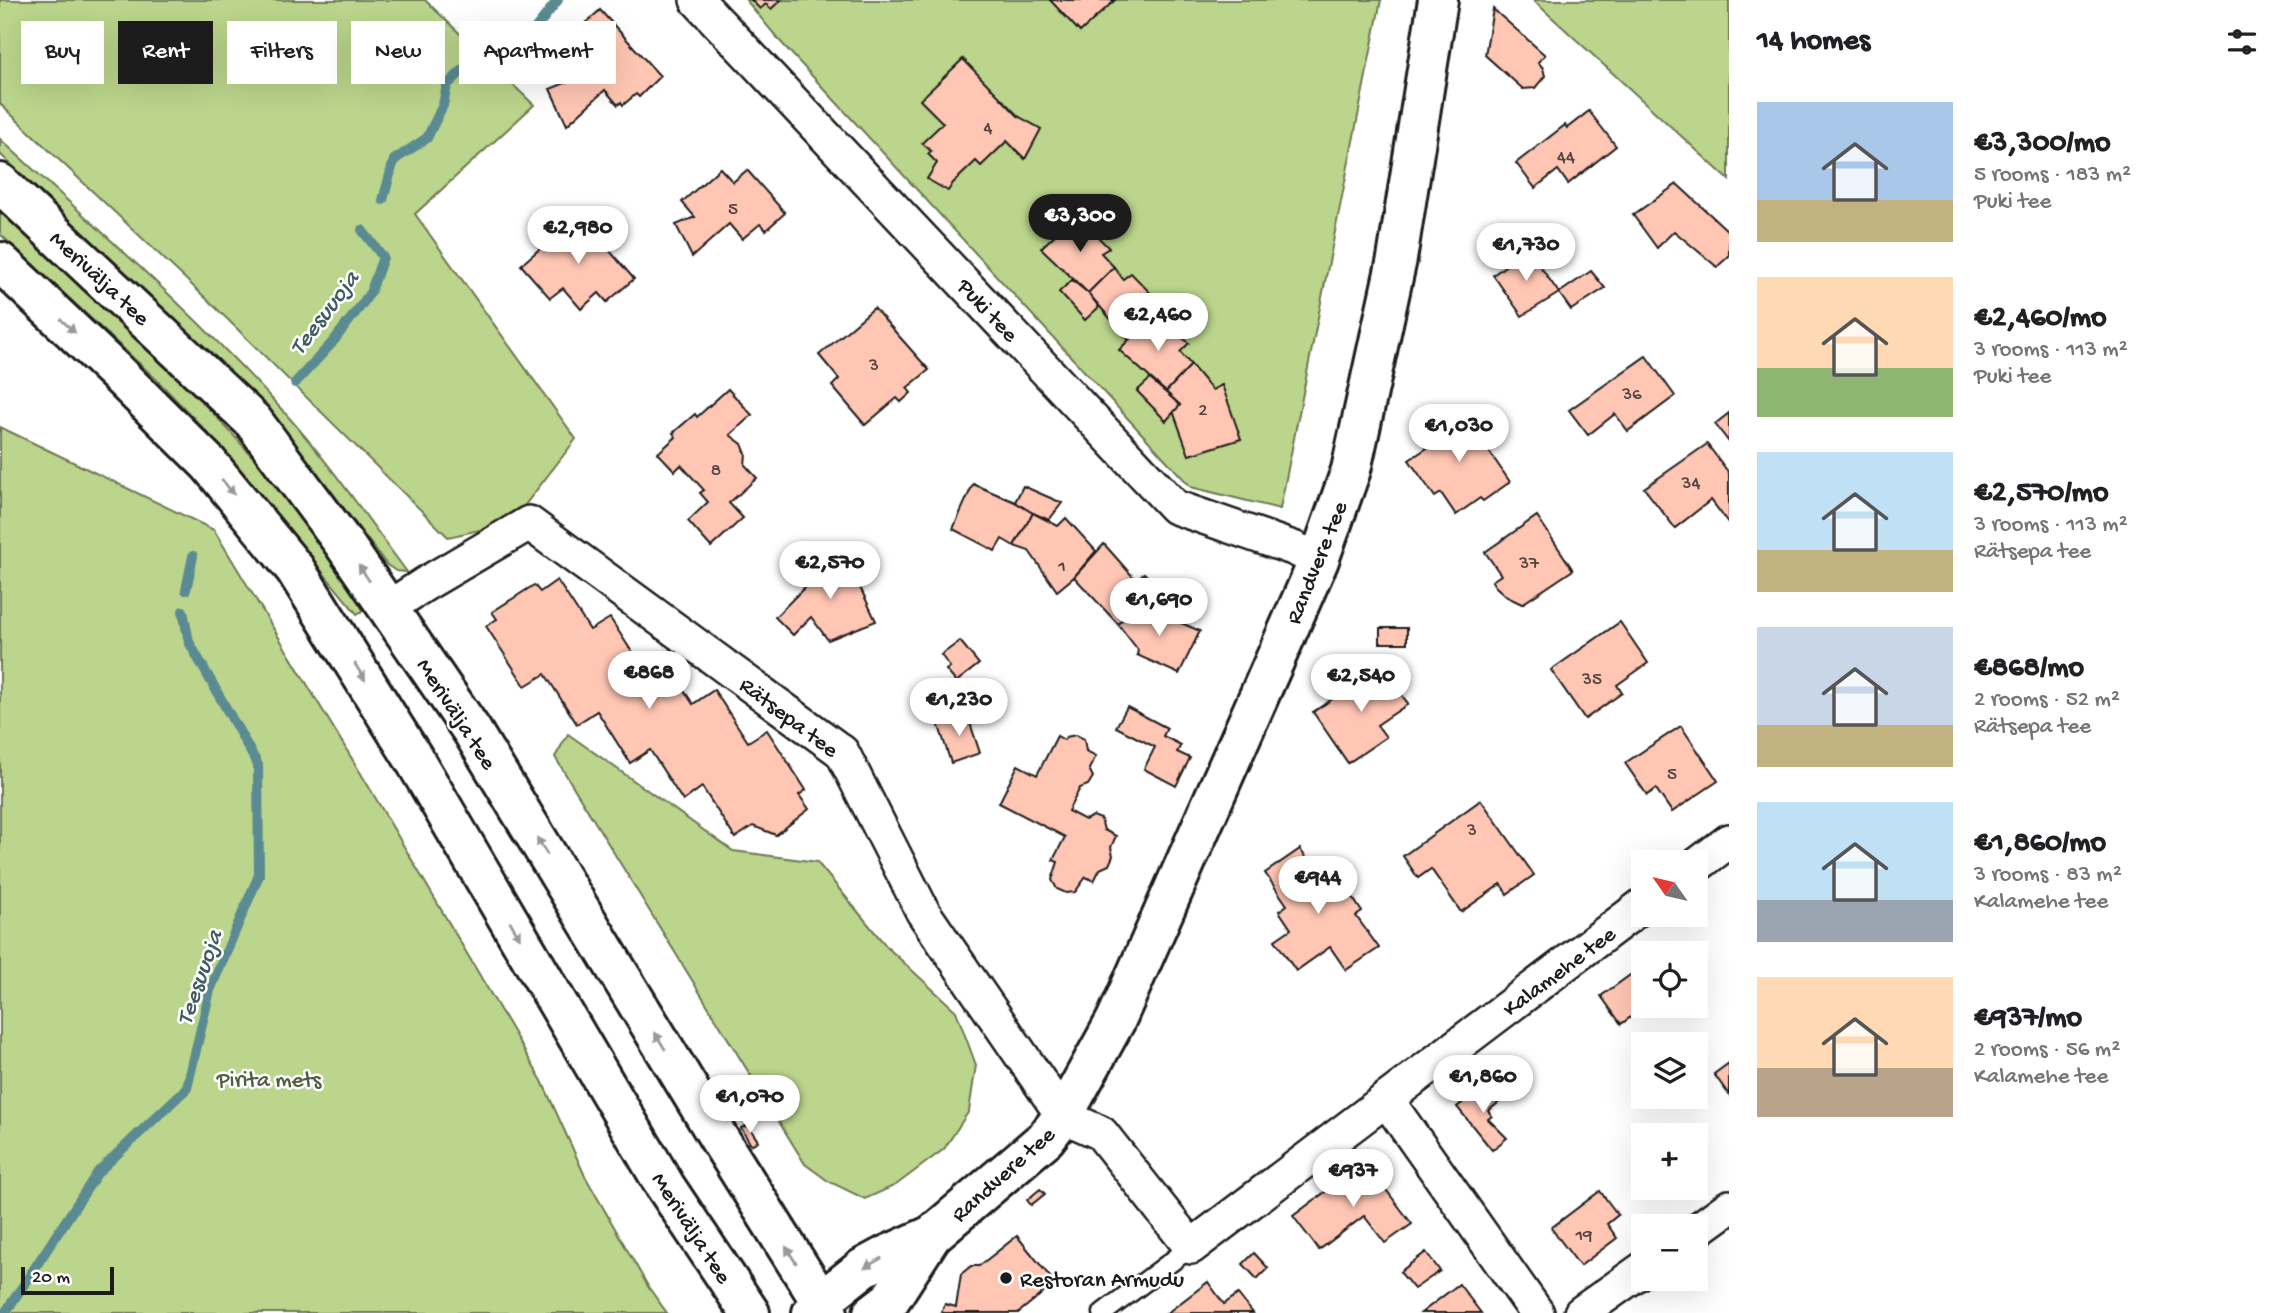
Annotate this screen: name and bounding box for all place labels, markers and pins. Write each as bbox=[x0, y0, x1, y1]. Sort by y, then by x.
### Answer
pin: €3,300 bbox=[1023, 194, 1137, 254]
pin: €2,980 bbox=[521, 206, 635, 266]
pin: €1,730 bbox=[1469, 224, 1583, 283]
pin: €2,460 bbox=[1101, 294, 1215, 353]
pin: €1,030 bbox=[1402, 405, 1516, 464]
pin: €2,570 bbox=[773, 542, 887, 601]
pin: €1,690 bbox=[1102, 578, 1216, 638]
pin: €868 bbox=[608, 652, 690, 711]
pin: €2,540 bbox=[1304, 654, 1418, 714]
pin: €1,230 bbox=[902, 678, 1016, 738]
pin: €944 bbox=[1277, 856, 1359, 916]
pin: €1,860 bbox=[1426, 1056, 1540, 1115]
pin: €1,070 bbox=[693, 1076, 807, 1135]
pin: €937 bbox=[1312, 1150, 1394, 1209]
place label: Restoran Armudu bbox=[1020, 1268, 1184, 1295]
marker: Restoran Armudu bbox=[998, 1270, 1014, 1286]

